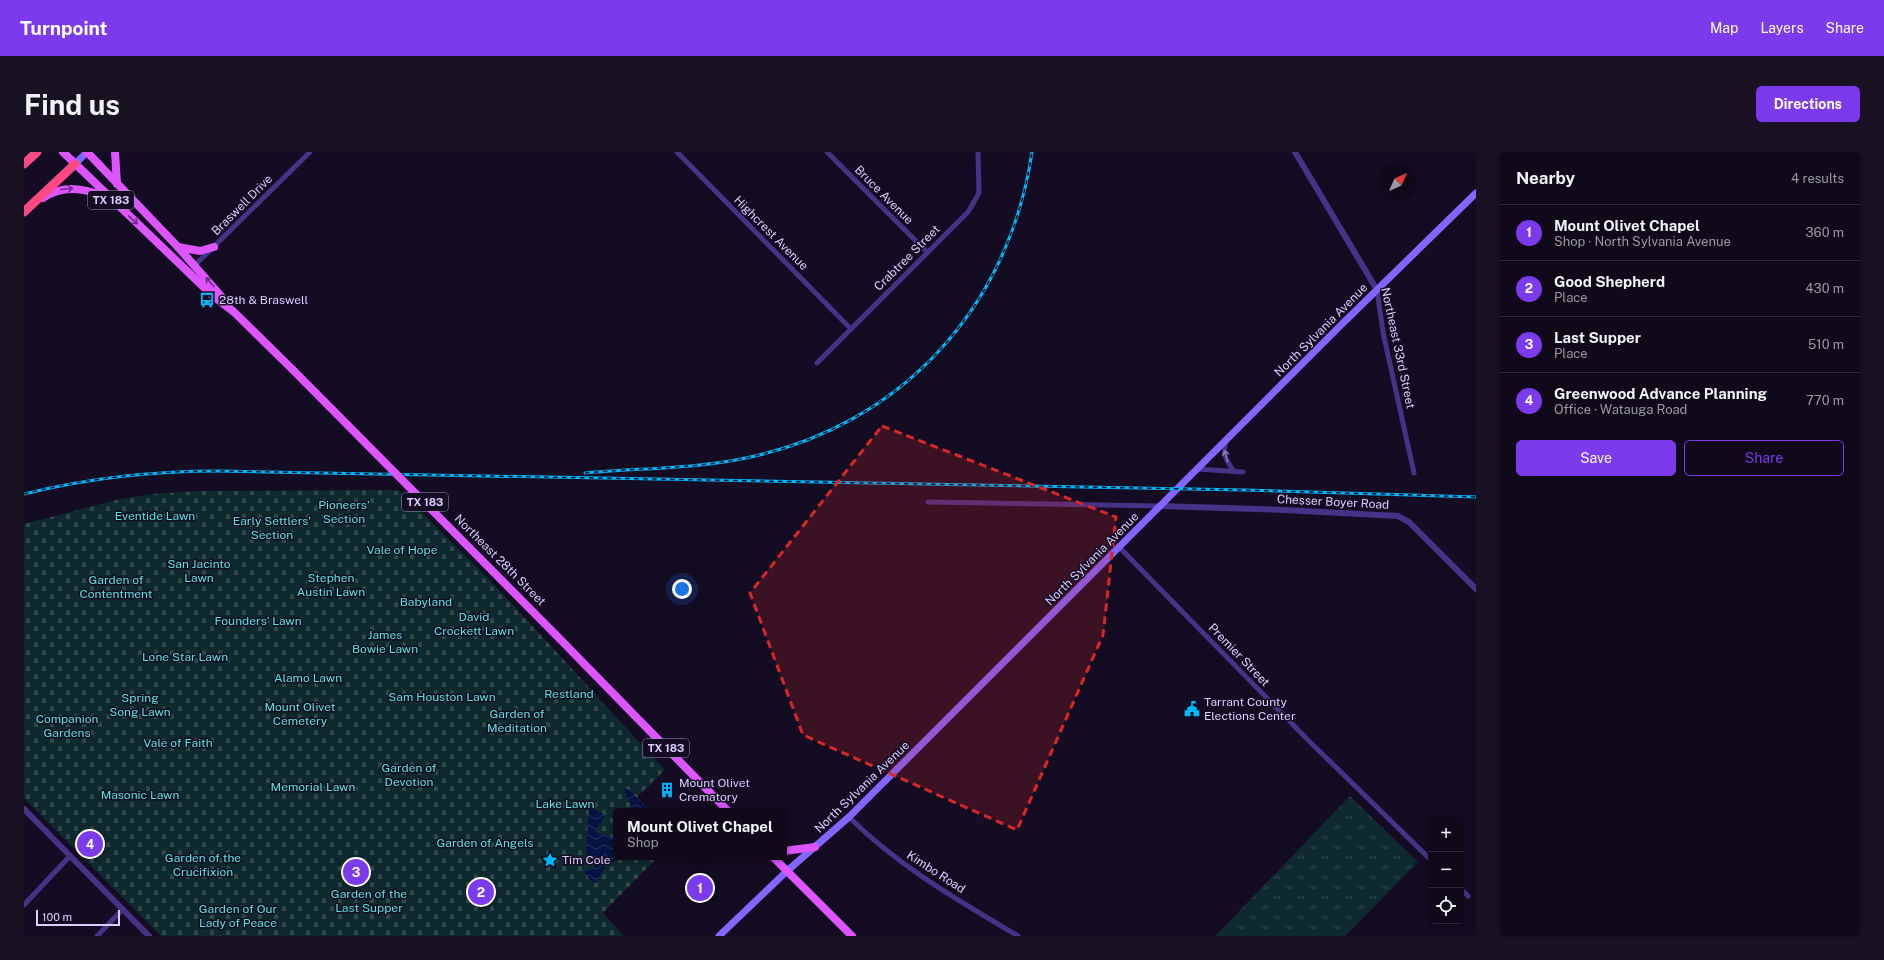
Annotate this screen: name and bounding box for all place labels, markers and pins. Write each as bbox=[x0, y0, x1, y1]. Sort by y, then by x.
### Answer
bus stop icon: 28th & Braswell bbox=[198, 291, 216, 309]
place label: 28th & Braswell bbox=[219, 293, 308, 307]
place label: Tarrant County Elections Center bbox=[1204, 695, 1296, 723]
public building icon: Tarrant County Elections Center bbox=[1183, 700, 1201, 718]
place label: Mount Olivet Crematory bbox=[679, 776, 750, 804]
building icon: Mount Olivet Crematory bbox=[658, 781, 676, 799]
pin: 4 bbox=[77, 829, 103, 859]
place icon: Tim Cole bbox=[541, 851, 559, 869]
place label: Tim Cole bbox=[562, 853, 611, 867]
pin: 3 bbox=[343, 857, 369, 887]
pin: 1 bbox=[687, 873, 713, 903]
pin: 2 bbox=[468, 877, 494, 907]

